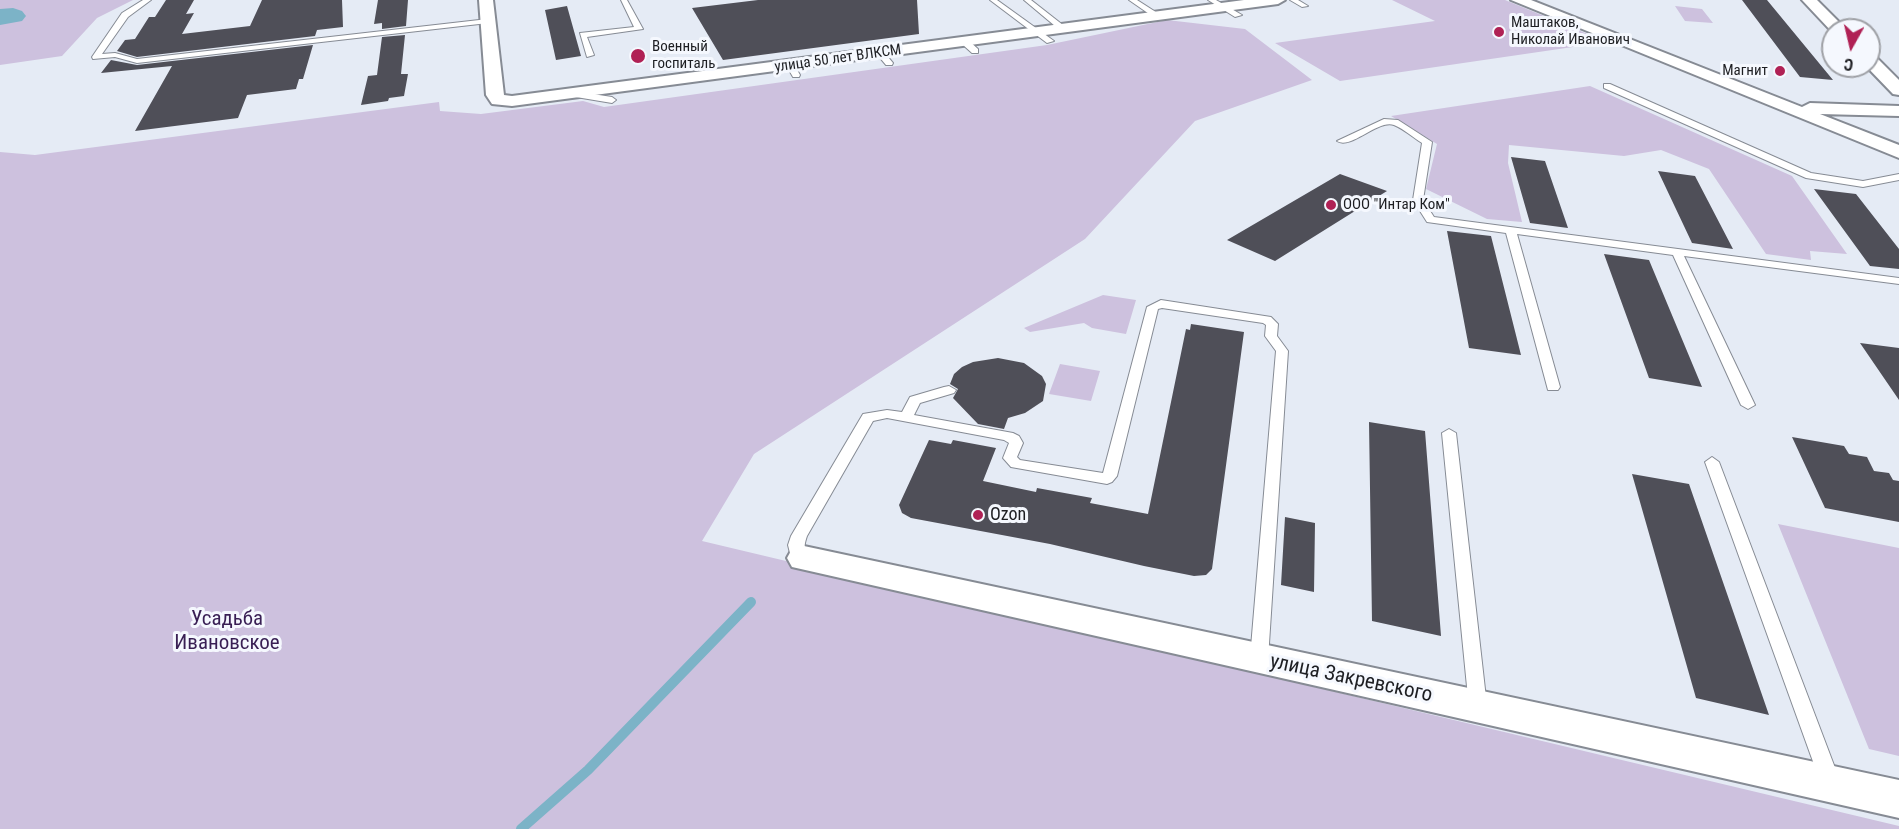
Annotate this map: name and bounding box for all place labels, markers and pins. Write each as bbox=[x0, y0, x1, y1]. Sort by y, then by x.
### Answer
place label: Маштаков, Николай Иванович bbox=[1511, 14, 1630, 49]
marker: Маштаков, Николай Иванович bbox=[1492, 25, 1506, 39]
place label: Военный госпиталь bbox=[652, 38, 715, 73]
marker: Военный госпиталь bbox=[629, 47, 647, 65]
place label: Магнит bbox=[1722, 62, 1768, 80]
marker: Магнит bbox=[1773, 64, 1787, 78]
place label: ООО "Интар Ком" bbox=[1343, 196, 1450, 214]
marker: ООО "Интар Ком" bbox=[1324, 198, 1338, 212]
place label: Ozon bbox=[990, 504, 1026, 526]
marker: Ozon bbox=[971, 508, 985, 522]

